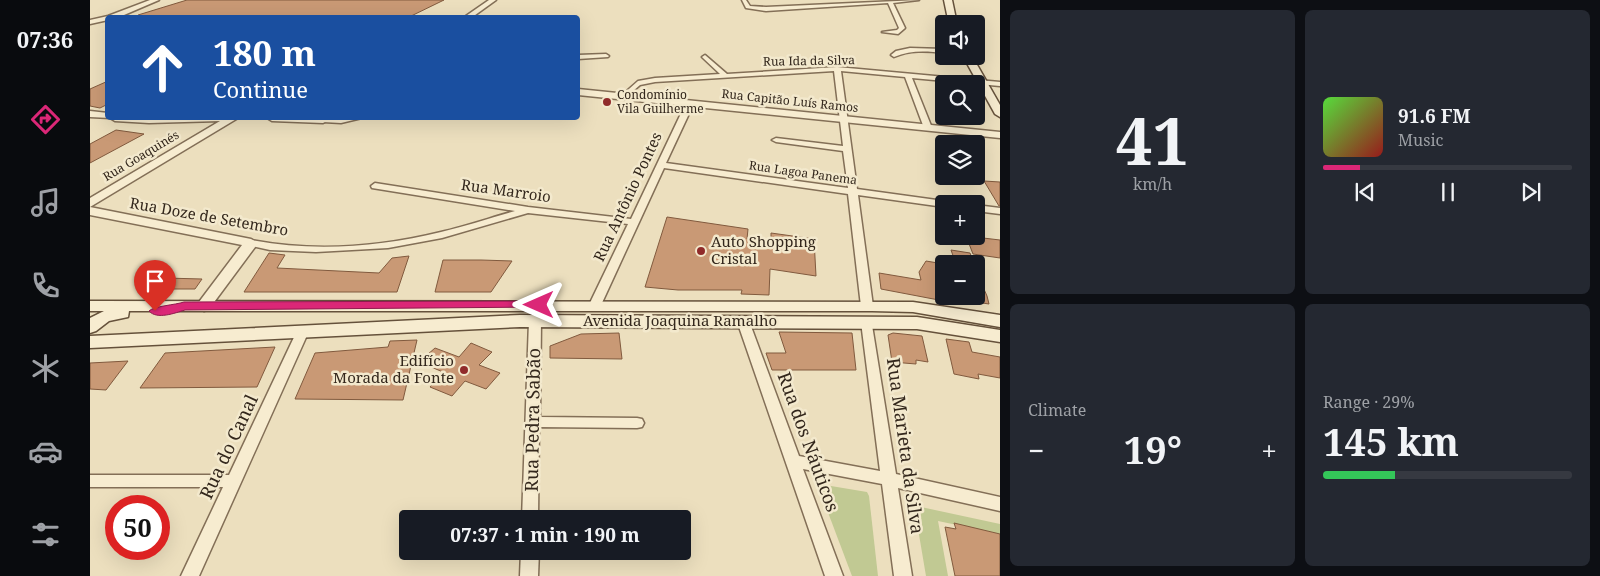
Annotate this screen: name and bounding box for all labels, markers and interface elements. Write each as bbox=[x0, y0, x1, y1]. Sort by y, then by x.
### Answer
map controls bbox=[935, 15, 985, 305]
button: sound bbox=[935, 15, 985, 65]
text: 07:36 bbox=[17, 24, 73, 54]
text: 180 m bbox=[213, 29, 316, 76]
icon: ahead bbox=[130, 35, 195, 100]
street label: Rua Ida da Silva bbox=[763, 51, 855, 70]
text: Continue bbox=[213, 74, 308, 104]
button: search bbox=[935, 75, 985, 125]
street label: Rua Capitão Luís Ramos bbox=[721, 85, 859, 116]
place label: Condomínio Vila Guilherme bbox=[617, 86, 704, 117]
marker: Condomínio Vila Guilherme bbox=[601, 96, 613, 108]
text: 41 bbox=[1116, 96, 1189, 184]
icon: directions bbox=[28, 102, 63, 137]
text: 91.6 FM bbox=[1398, 103, 1471, 129]
street label: Rua Goaquinés bbox=[99, 126, 182, 185]
street label: Rua Antônio Pontes bbox=[588, 129, 666, 264]
text: Music bbox=[1398, 129, 1443, 151]
button: layers bbox=[935, 135, 985, 185]
street label: Rua Lagoa Panema bbox=[748, 156, 859, 189]
text: km/h bbox=[1133, 173, 1172, 195]
street label: Rua Marroio bbox=[460, 174, 552, 206]
icon: previous bbox=[1351, 178, 1379, 206]
icon: pause bbox=[1434, 178, 1462, 206]
icon: next bbox=[1517, 178, 1545, 206]
icon: music bbox=[28, 185, 63, 220]
street label: Rua Doze de Setembro bbox=[128, 192, 290, 240]
button: + bbox=[935, 195, 985, 245]
place label: Auto Shopping Cristal bbox=[711, 231, 816, 268]
marker: Auto Shopping Cristal bbox=[695, 245, 707, 257]
button: − bbox=[935, 255, 985, 305]
pin bbox=[134, 260, 176, 311]
icon: arrive bbox=[141, 267, 169, 295]
icon: phone bbox=[28, 268, 63, 303]
position arrow bbox=[512, 278, 564, 330]
street label: Avenida Joaquina Ramalho bbox=[583, 310, 777, 330]
street label: Rua Pedra Sabão bbox=[519, 348, 545, 492]
place label: Edifício Morada da Fonte bbox=[333, 350, 454, 387]
icon: climate bbox=[28, 351, 63, 386]
street label: Rua Marieta da Silva bbox=[882, 356, 930, 535]
marker: Edifício Morada da Fonte bbox=[458, 364, 470, 376]
street label: Rua dos Náuticos bbox=[773, 368, 845, 515]
street label: Rua do Canal bbox=[193, 390, 263, 503]
text: Range · 29% bbox=[1323, 391, 1415, 413]
text: Climate bbox=[1028, 399, 1086, 421]
text: 145 km bbox=[1323, 415, 1459, 467]
text: 19° bbox=[1124, 423, 1182, 475]
text: − bbox=[1028, 431, 1044, 469]
text: + bbox=[1261, 431, 1277, 469]
icon: car bbox=[28, 434, 63, 469]
speed limit sign: 50 bbox=[105, 495, 170, 560]
icon: filters bbox=[28, 517, 63, 552]
text: 07:37 · 1 min · 190 m bbox=[450, 522, 640, 548]

